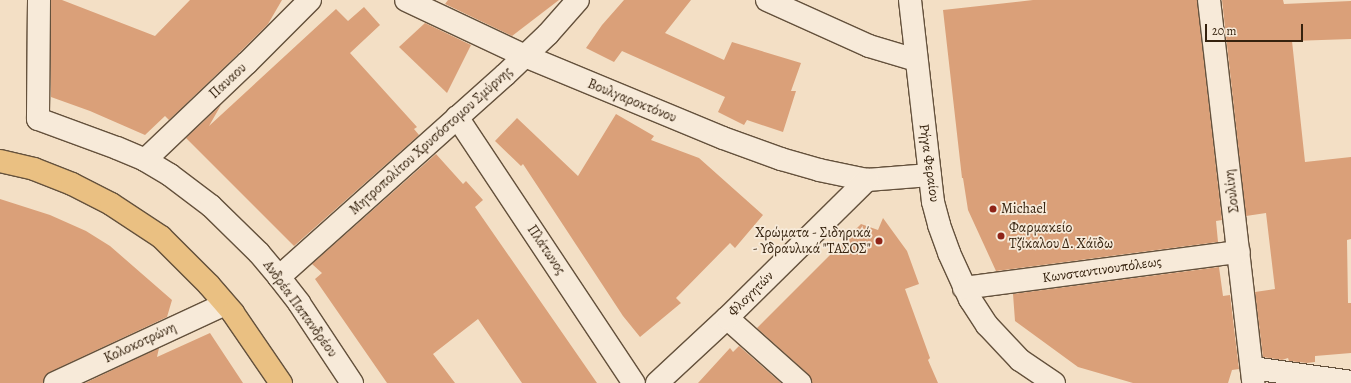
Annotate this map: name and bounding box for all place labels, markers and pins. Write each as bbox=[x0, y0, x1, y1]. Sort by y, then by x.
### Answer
place label: Michael bbox=[1001, 201, 1046, 217]
marker: Michael bbox=[988, 204, 998, 214]
place label: Φαρμακείο Τζίκαλου Δ. Χάϊδω bbox=[1009, 220, 1113, 252]
place label: Χρώματα - Σιδηρικά - Υδραυλικά "ΤΑΣΟΣ" bbox=[752, 225, 871, 258]
marker: Φαρμακείο Τζίκαλου Δ. Χάϊδω bbox=[996, 231, 1006, 241]
marker: Χρώματα - Σιδηρικά - Υδραυλικά "ΤΑΣΟΣ" bbox=[874, 236, 884, 246]

